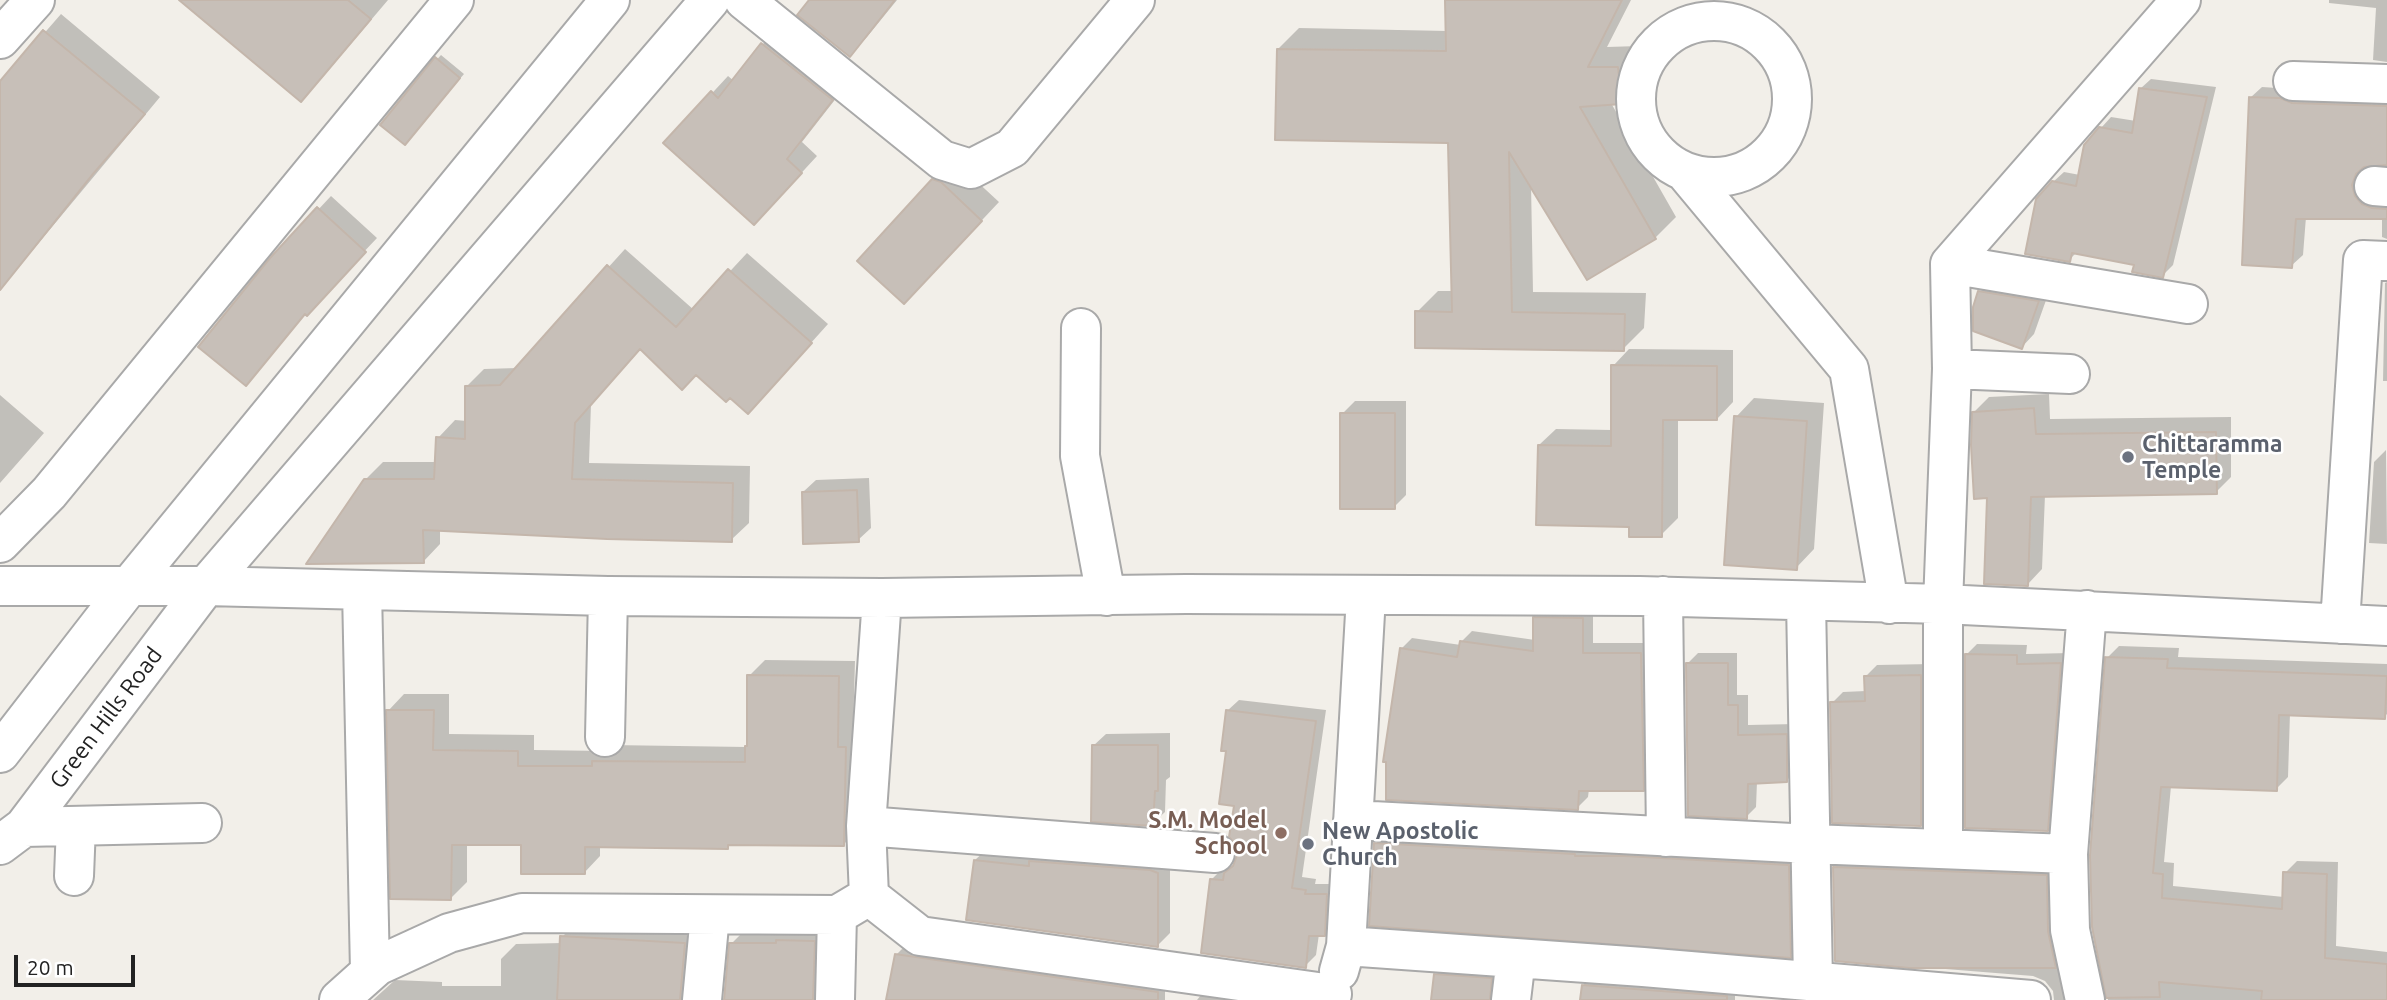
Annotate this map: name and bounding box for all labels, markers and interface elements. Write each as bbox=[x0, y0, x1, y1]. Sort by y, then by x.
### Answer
place label: Chittaramma Temple bbox=[2142, 430, 2282, 484]
marker: Chittaramma Temple bbox=[2120, 449, 2136, 465]
street label: Green Hills Road bbox=[44, 642, 168, 794]
place label: S.M. Model School bbox=[1148, 806, 1267, 860]
place label: New Apostolic Church bbox=[1322, 817, 1479, 871]
marker: S.M. Model School bbox=[1273, 825, 1289, 841]
marker: New Apostolic Church bbox=[1300, 836, 1316, 852]
scale bar bbox=[18, 940, 138, 984]
text: 20 m bbox=[27, 955, 74, 979]

